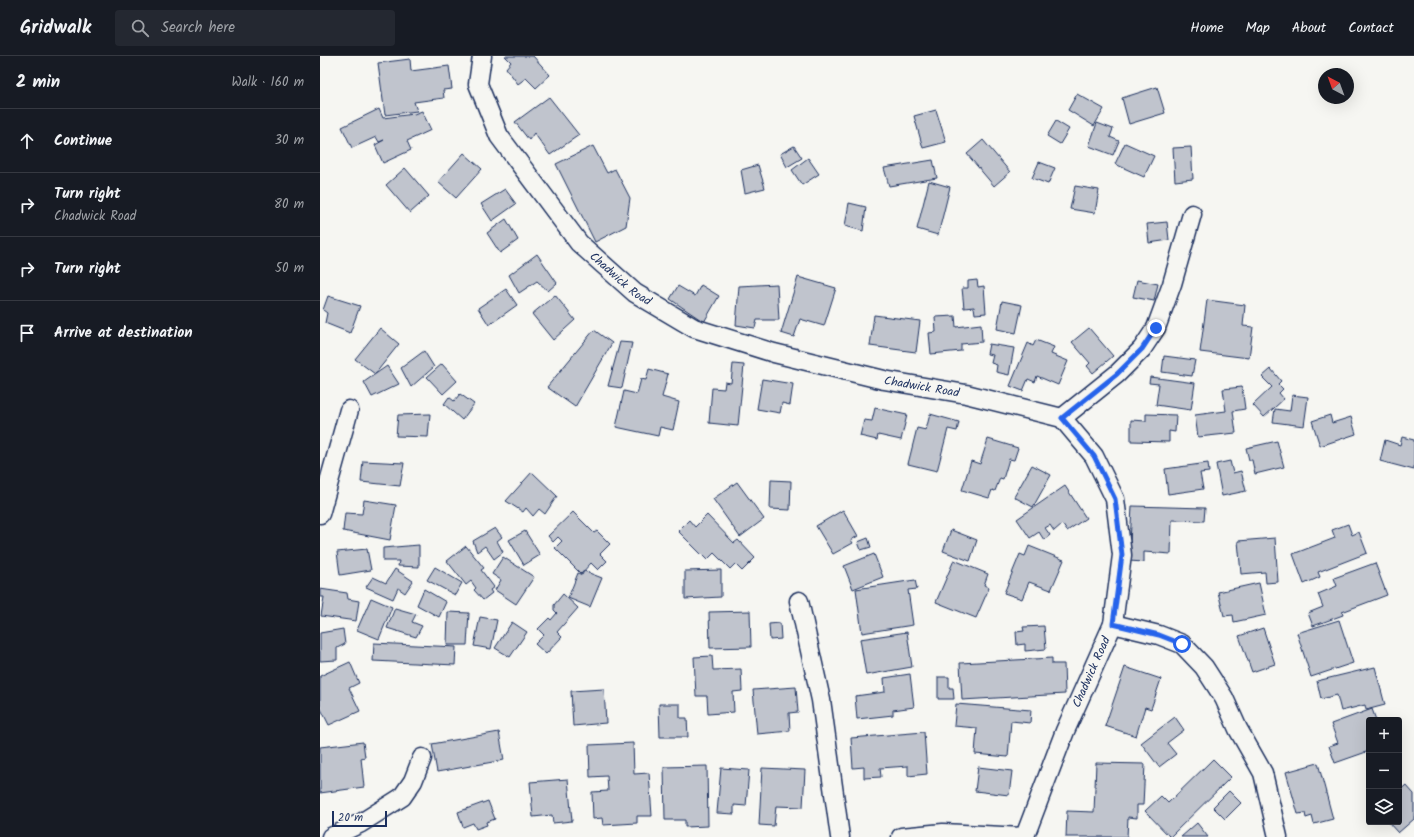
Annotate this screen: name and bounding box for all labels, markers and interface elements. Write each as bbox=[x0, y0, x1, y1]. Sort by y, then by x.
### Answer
search box bbox=[115, 10, 395, 46]
text: Gridwalk bbox=[20, 13, 91, 43]
text: Search here bbox=[161, 16, 235, 40]
icon: search bbox=[129, 17, 151, 39]
text: Home bbox=[1190, 17, 1224, 39]
text: Map bbox=[1246, 17, 1270, 39]
text: About bbox=[1292, 17, 1326, 39]
text: Contact bbox=[1348, 17, 1394, 39]
north arrow bbox=[1318, 68, 1354, 104]
text: 2 min bbox=[16, 69, 60, 96]
text: Walk · 160 m bbox=[232, 72, 304, 93]
text: Continue bbox=[54, 129, 112, 153]
icon: ahead bbox=[16, 130, 38, 152]
text: 30 m bbox=[275, 130, 304, 151]
text: Turn right bbox=[54, 182, 121, 206]
icon: right bbox=[16, 194, 38, 216]
text: 80 m bbox=[274, 194, 304, 215]
text: Chadwick Road bbox=[54, 206, 136, 227]
street label: Chadwick Road bbox=[585, 248, 656, 311]
text: Turn right bbox=[54, 257, 121, 281]
icon: right bbox=[16, 258, 38, 280]
text: 50 m bbox=[275, 258, 304, 279]
route end bbox=[1147, 319, 1165, 337]
text: Arrive at destination bbox=[54, 321, 193, 345]
icon: arrive bbox=[16, 322, 38, 344]
street label: Chadwick Road bbox=[883, 371, 962, 403]
street label: Chadwick Road bbox=[1067, 633, 1116, 711]
route start bbox=[1173, 635, 1191, 653]
map controls bbox=[1366, 717, 1402, 825]
button: + bbox=[1366, 717, 1402, 753]
button: − bbox=[1366, 753, 1402, 789]
button: layers bbox=[1366, 789, 1402, 825]
scale bar bbox=[332, 809, 387, 828]
text: 20 m bbox=[338, 809, 363, 827]

